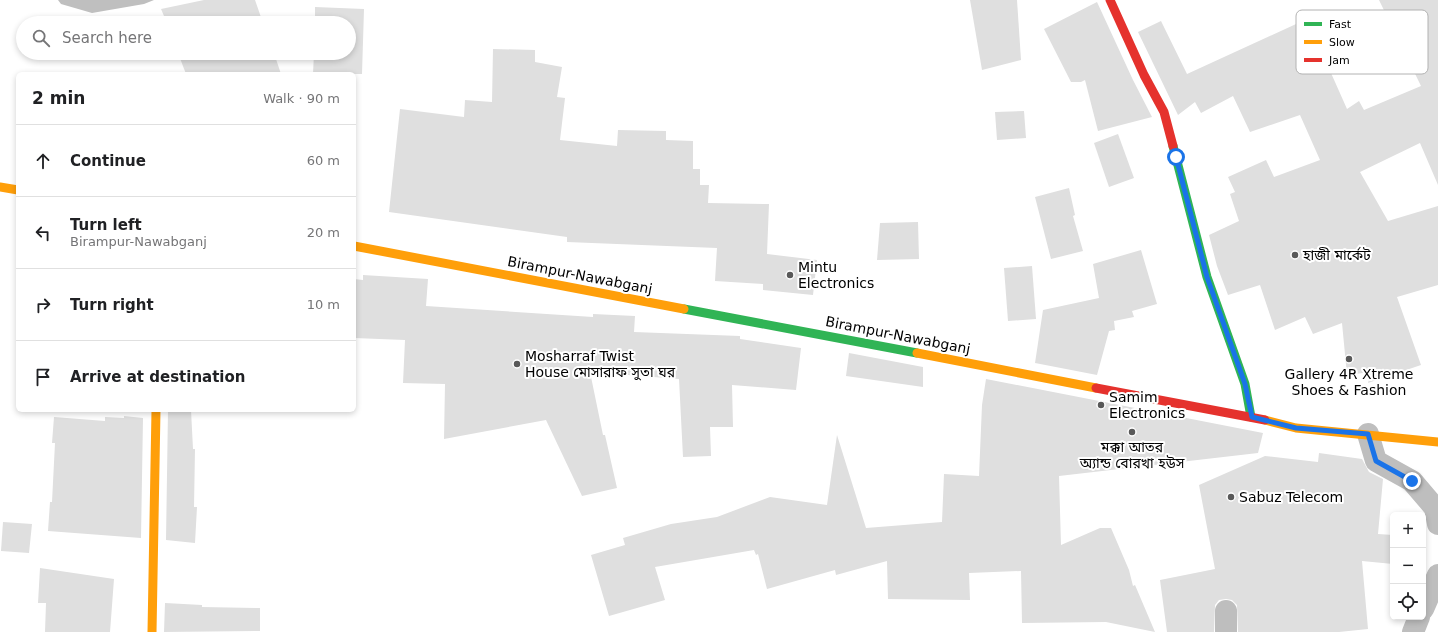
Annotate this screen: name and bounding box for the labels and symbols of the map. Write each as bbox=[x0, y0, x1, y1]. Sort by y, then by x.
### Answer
legend bbox=[1296, 10, 1428, 74]
text: Fast bbox=[1329, 18, 1352, 31]
text: Slow bbox=[1329, 36, 1355, 49]
text: Jam bbox=[1328, 54, 1350, 67]
route start bbox=[1167, 148, 1185, 166]
place label: হাজী মার্কেট bbox=[1302, 246, 1371, 263]
marker: হাজী মার্কেট bbox=[1290, 250, 1300, 260]
street label: Birampur-Nawabganj bbox=[506, 253, 654, 297]
place label: Mintu Electronics bbox=[798, 259, 874, 291]
marker: Mintu Electronics bbox=[785, 270, 795, 280]
street label: Birampur-Nawabganj bbox=[824, 313, 972, 357]
place label: Mosharraf Twist House মোসারাফ সুতা ঘর bbox=[525, 348, 676, 381]
marker: Gallery 4R Xtreme Shoes & Fashion bbox=[1344, 354, 1354, 364]
marker: Mosharraf Twist House মোসারাফ সুতা ঘর bbox=[512, 359, 522, 369]
place label: Gallery 4R Xtreme Shoes & Fashion bbox=[1285, 366, 1413, 398]
place label: Samim Electronics bbox=[1109, 389, 1185, 421]
marker: Samim Electronics bbox=[1096, 400, 1106, 410]
marker: মক্কা আতর অ্যান্ড বোরখা হউস bbox=[1127, 427, 1137, 437]
place label: মক্কা আতর অ্যান্ড বোরখা হউস bbox=[1079, 439, 1185, 471]
route end bbox=[1403, 472, 1421, 490]
place label: Sabuz Telecom bbox=[1239, 489, 1343, 505]
marker: Sabuz Telecom bbox=[1226, 492, 1236, 502]

